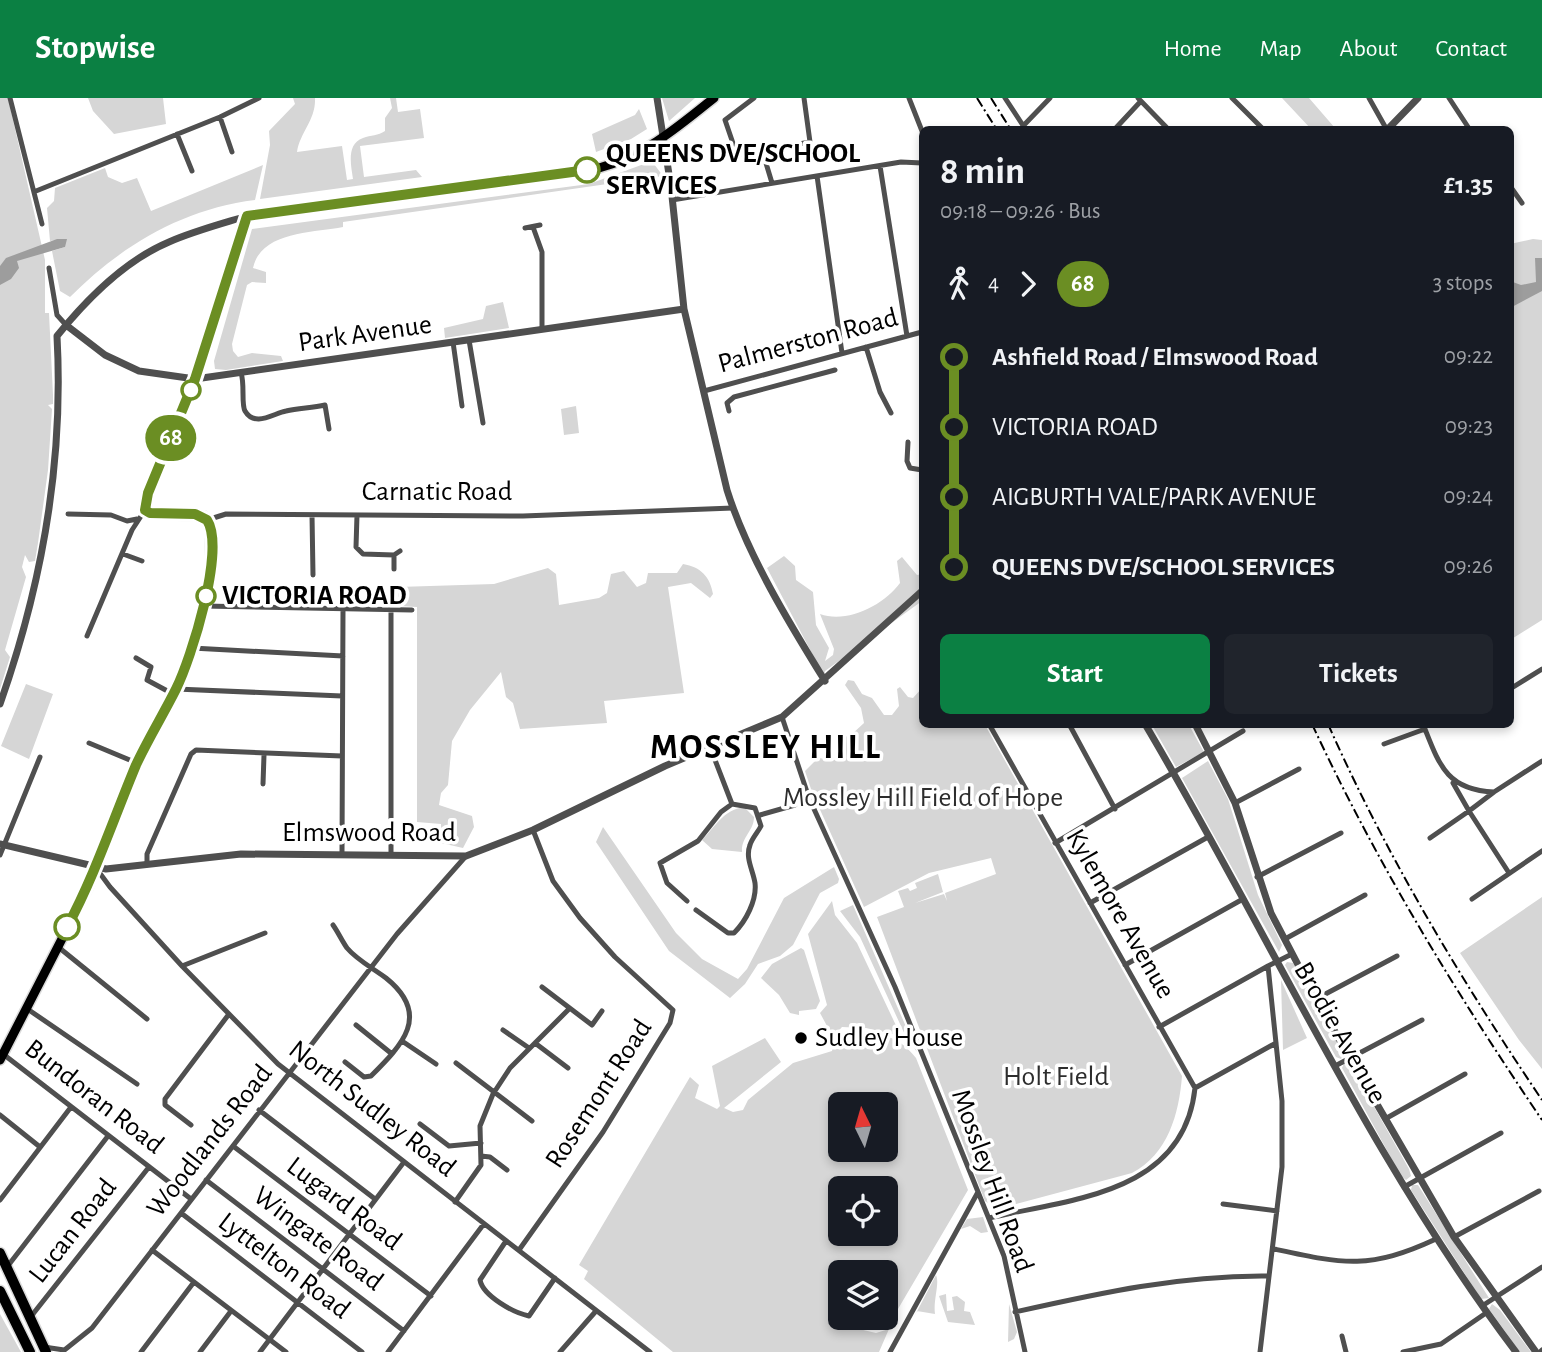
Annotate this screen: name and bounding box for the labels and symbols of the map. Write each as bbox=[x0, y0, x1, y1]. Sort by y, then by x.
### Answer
place label: QUEENS DVE/SCHOOL SERVICES bbox=[606, 140, 861, 200]
marker: QUEENS DVE/SCHOOL SERVICES bbox=[574, 157, 600, 183]
street label: Palmerston Road bbox=[715, 304, 901, 378]
street label: Park Avenue bbox=[296, 311, 434, 357]
unlabelled marker bbox=[181, 380, 201, 400]
line badge: 68 bbox=[140, 415, 202, 461]
street label: Carnatic Road bbox=[362, 478, 512, 506]
place label: VICTORIA ROAD bbox=[222, 582, 407, 610]
marker: VICTORIA ROAD bbox=[196, 586, 216, 606]
district label: MOSSLEY HILL bbox=[650, 730, 882, 765]
park label: Mossley Hill Field of Hope bbox=[783, 784, 1063, 812]
street label: Elmswood Road bbox=[282, 819, 456, 847]
street label: Kylemore Avenue bbox=[1060, 825, 1180, 1003]
unlabelled marker bbox=[54, 914, 80, 940]
street label: Brodie Avenue bbox=[1288, 958, 1392, 1108]
street label: Rosemont Road bbox=[541, 1015, 657, 1173]
place label: Sudley House bbox=[815, 1024, 963, 1052]
marker: Sudley House bbox=[793, 1030, 809, 1046]
street label: Bundoran Road bbox=[19, 1034, 169, 1160]
street label: North Sudley Road bbox=[283, 1035, 461, 1183]
street label: Woodlands Road bbox=[142, 1059, 278, 1223]
park label: Holt Field bbox=[1003, 1063, 1109, 1091]
street label: Mossley Hill Road bbox=[946, 1086, 1038, 1276]
north arrow bbox=[828, 1092, 898, 1162]
street label: Lugard Road bbox=[281, 1152, 407, 1256]
street label: Lucan Road bbox=[24, 1174, 122, 1288]
street label: Wingate Road bbox=[248, 1181, 388, 1297]
street label: Lyttelton Road bbox=[213, 1208, 355, 1324]

